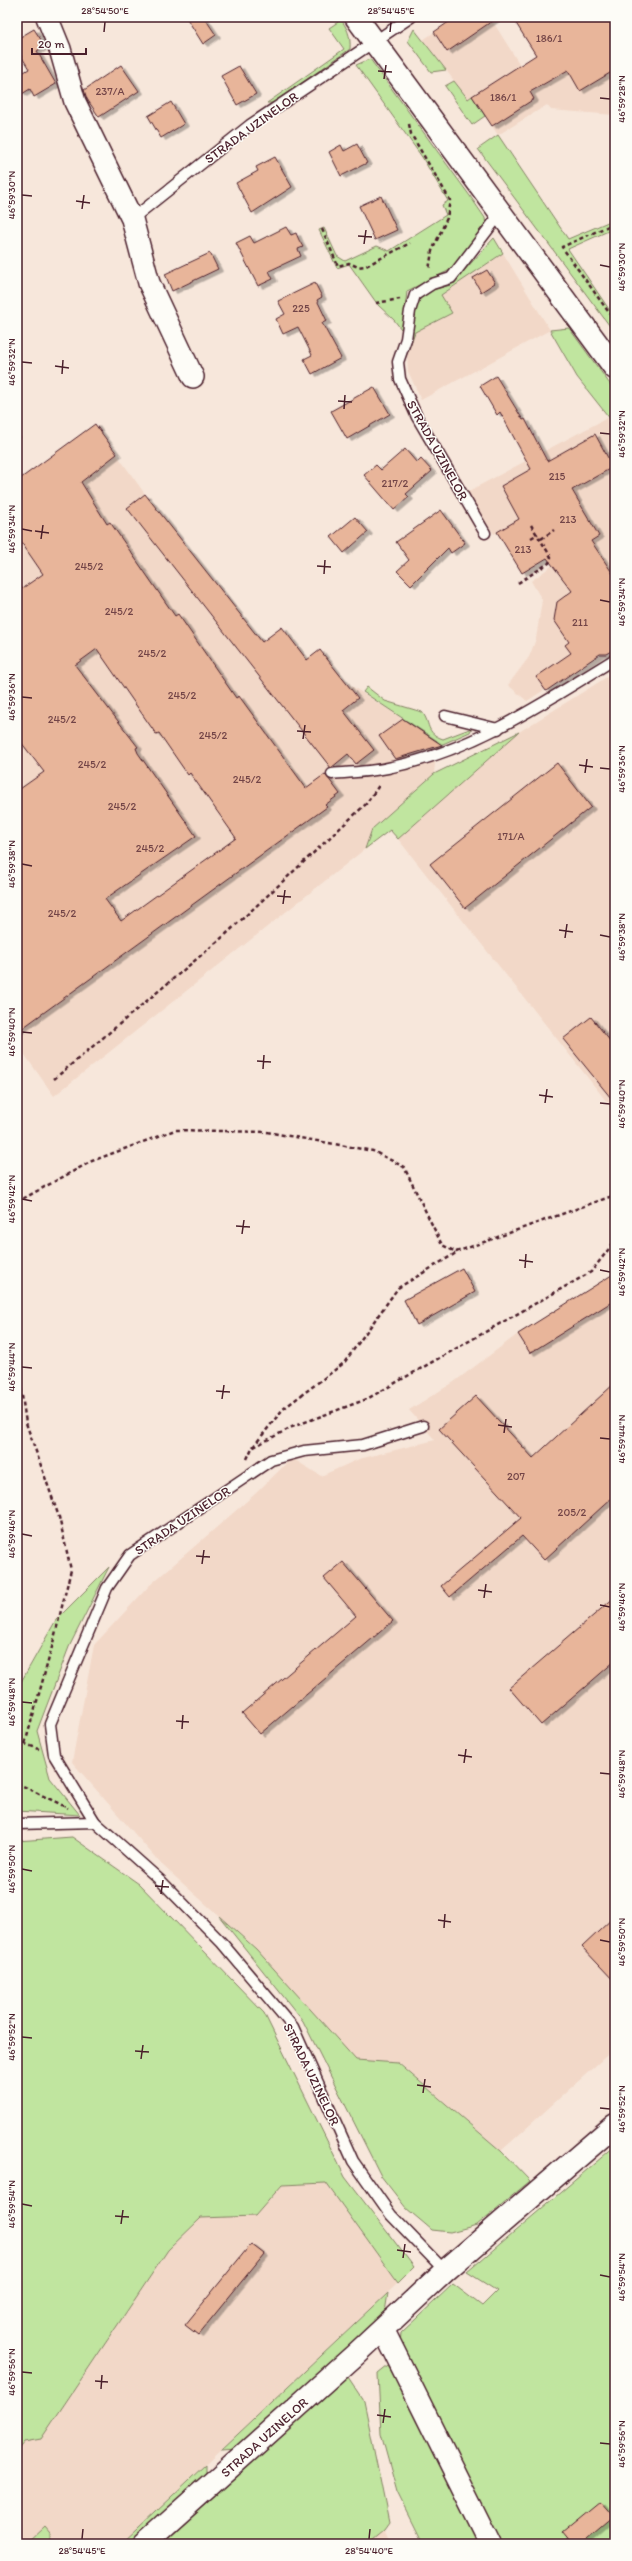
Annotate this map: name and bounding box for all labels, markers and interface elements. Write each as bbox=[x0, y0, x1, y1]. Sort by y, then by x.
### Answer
text: 28°54'50"E bbox=[81, 4, 129, 17]
text: 28°54'45"E bbox=[367, 4, 415, 17]
scale bar bbox=[32, 30, 86, 56]
house number: 186/1 bbox=[536, 32, 562, 45]
text: 20 m bbox=[38, 37, 65, 51]
text: 46°59'28"N bbox=[615, 75, 628, 123]
house number: 237/A bbox=[96, 85, 124, 98]
street label: STRADA UZINELOR bbox=[202, 89, 301, 166]
house number: 186/1 bbox=[490, 91, 516, 104]
text: 46°59'30"N bbox=[5, 170, 18, 219]
text: 46°59'30"N bbox=[615, 242, 628, 291]
house number: 225 bbox=[292, 302, 310, 315]
text: 46°59'32"N bbox=[5, 338, 18, 386]
street label: STRADA UZINELOR bbox=[404, 398, 471, 503]
text: 46°59'32"N bbox=[615, 410, 628, 458]
house number: 215 bbox=[549, 470, 566, 483]
house number: 217/2 bbox=[382, 477, 409, 490]
text: 46°59'34"N bbox=[5, 505, 18, 553]
house number: 213 bbox=[560, 513, 576, 526]
house number: 213 bbox=[515, 543, 531, 556]
house number: 245/2 bbox=[75, 560, 104, 573]
text: 46°59'34"N bbox=[615, 578, 628, 626]
house number: 245/2 bbox=[105, 605, 134, 618]
house number: 211 bbox=[572, 616, 588, 629]
house number: 245/2 bbox=[138, 647, 167, 660]
text: 46°59'36"N bbox=[5, 673, 18, 721]
house number: 245/2 bbox=[168, 689, 197, 702]
house number: 245/2 bbox=[48, 713, 77, 726]
house number: 245/2 bbox=[199, 729, 228, 742]
text: 46°59'36"N bbox=[615, 745, 628, 793]
house number: 245/2 bbox=[78, 758, 107, 771]
house number: 245/2 bbox=[233, 773, 262, 786]
house number: 245/2 bbox=[108, 800, 137, 813]
house number: 171/A bbox=[497, 830, 525, 843]
text: 46°59'38"N bbox=[5, 840, 18, 888]
house number: 245/2 bbox=[136, 842, 165, 855]
house number: 245/2 bbox=[48, 907, 77, 920]
text: 46°59'38"N bbox=[615, 913, 628, 961]
text: 46°59'40"N bbox=[5, 1007, 18, 1057]
text: 46°59'40"N bbox=[615, 1079, 628, 1129]
text: 46°59'42"N bbox=[5, 1175, 18, 1223]
text: 46°59'42"N bbox=[615, 1248, 628, 1296]
text: 46°59'44"N bbox=[5, 1342, 18, 1392]
text: 46°59'44"N bbox=[615, 1414, 628, 1464]
house number: 207 bbox=[507, 1470, 526, 1483]
street label: STRADA UZINELOR bbox=[132, 1483, 233, 1558]
house number: 205/2 bbox=[558, 1506, 587, 1519]
text: 46°59'46"N bbox=[5, 1510, 18, 1558]
text: 46°59'46"N bbox=[615, 1583, 628, 1631]
text: 46°59'48"N bbox=[5, 1678, 18, 1726]
text: 46°59'48"N bbox=[615, 1750, 628, 1798]
text: 46°59'50"N bbox=[5, 1845, 18, 1893]
text: 46°59'50"N bbox=[615, 1918, 628, 1966]
text: 46°59'52"N bbox=[5, 2013, 18, 2061]
street label: STRADA UZINELOR bbox=[280, 2021, 343, 2128]
text: 46°59'52"N bbox=[615, 2085, 628, 2133]
text: 46°59'54"N bbox=[5, 2180, 18, 2228]
text: 46°59'54"N bbox=[615, 2253, 628, 2301]
text: 46°59'56"N bbox=[5, 2348, 18, 2396]
street label: STRADA UZINELOR bbox=[218, 2394, 311, 2480]
text: 46°59'56"N bbox=[615, 2420, 628, 2468]
text: 28°54'45"E bbox=[58, 2544, 106, 2557]
text: 28°54'40"E bbox=[345, 2544, 394, 2557]

